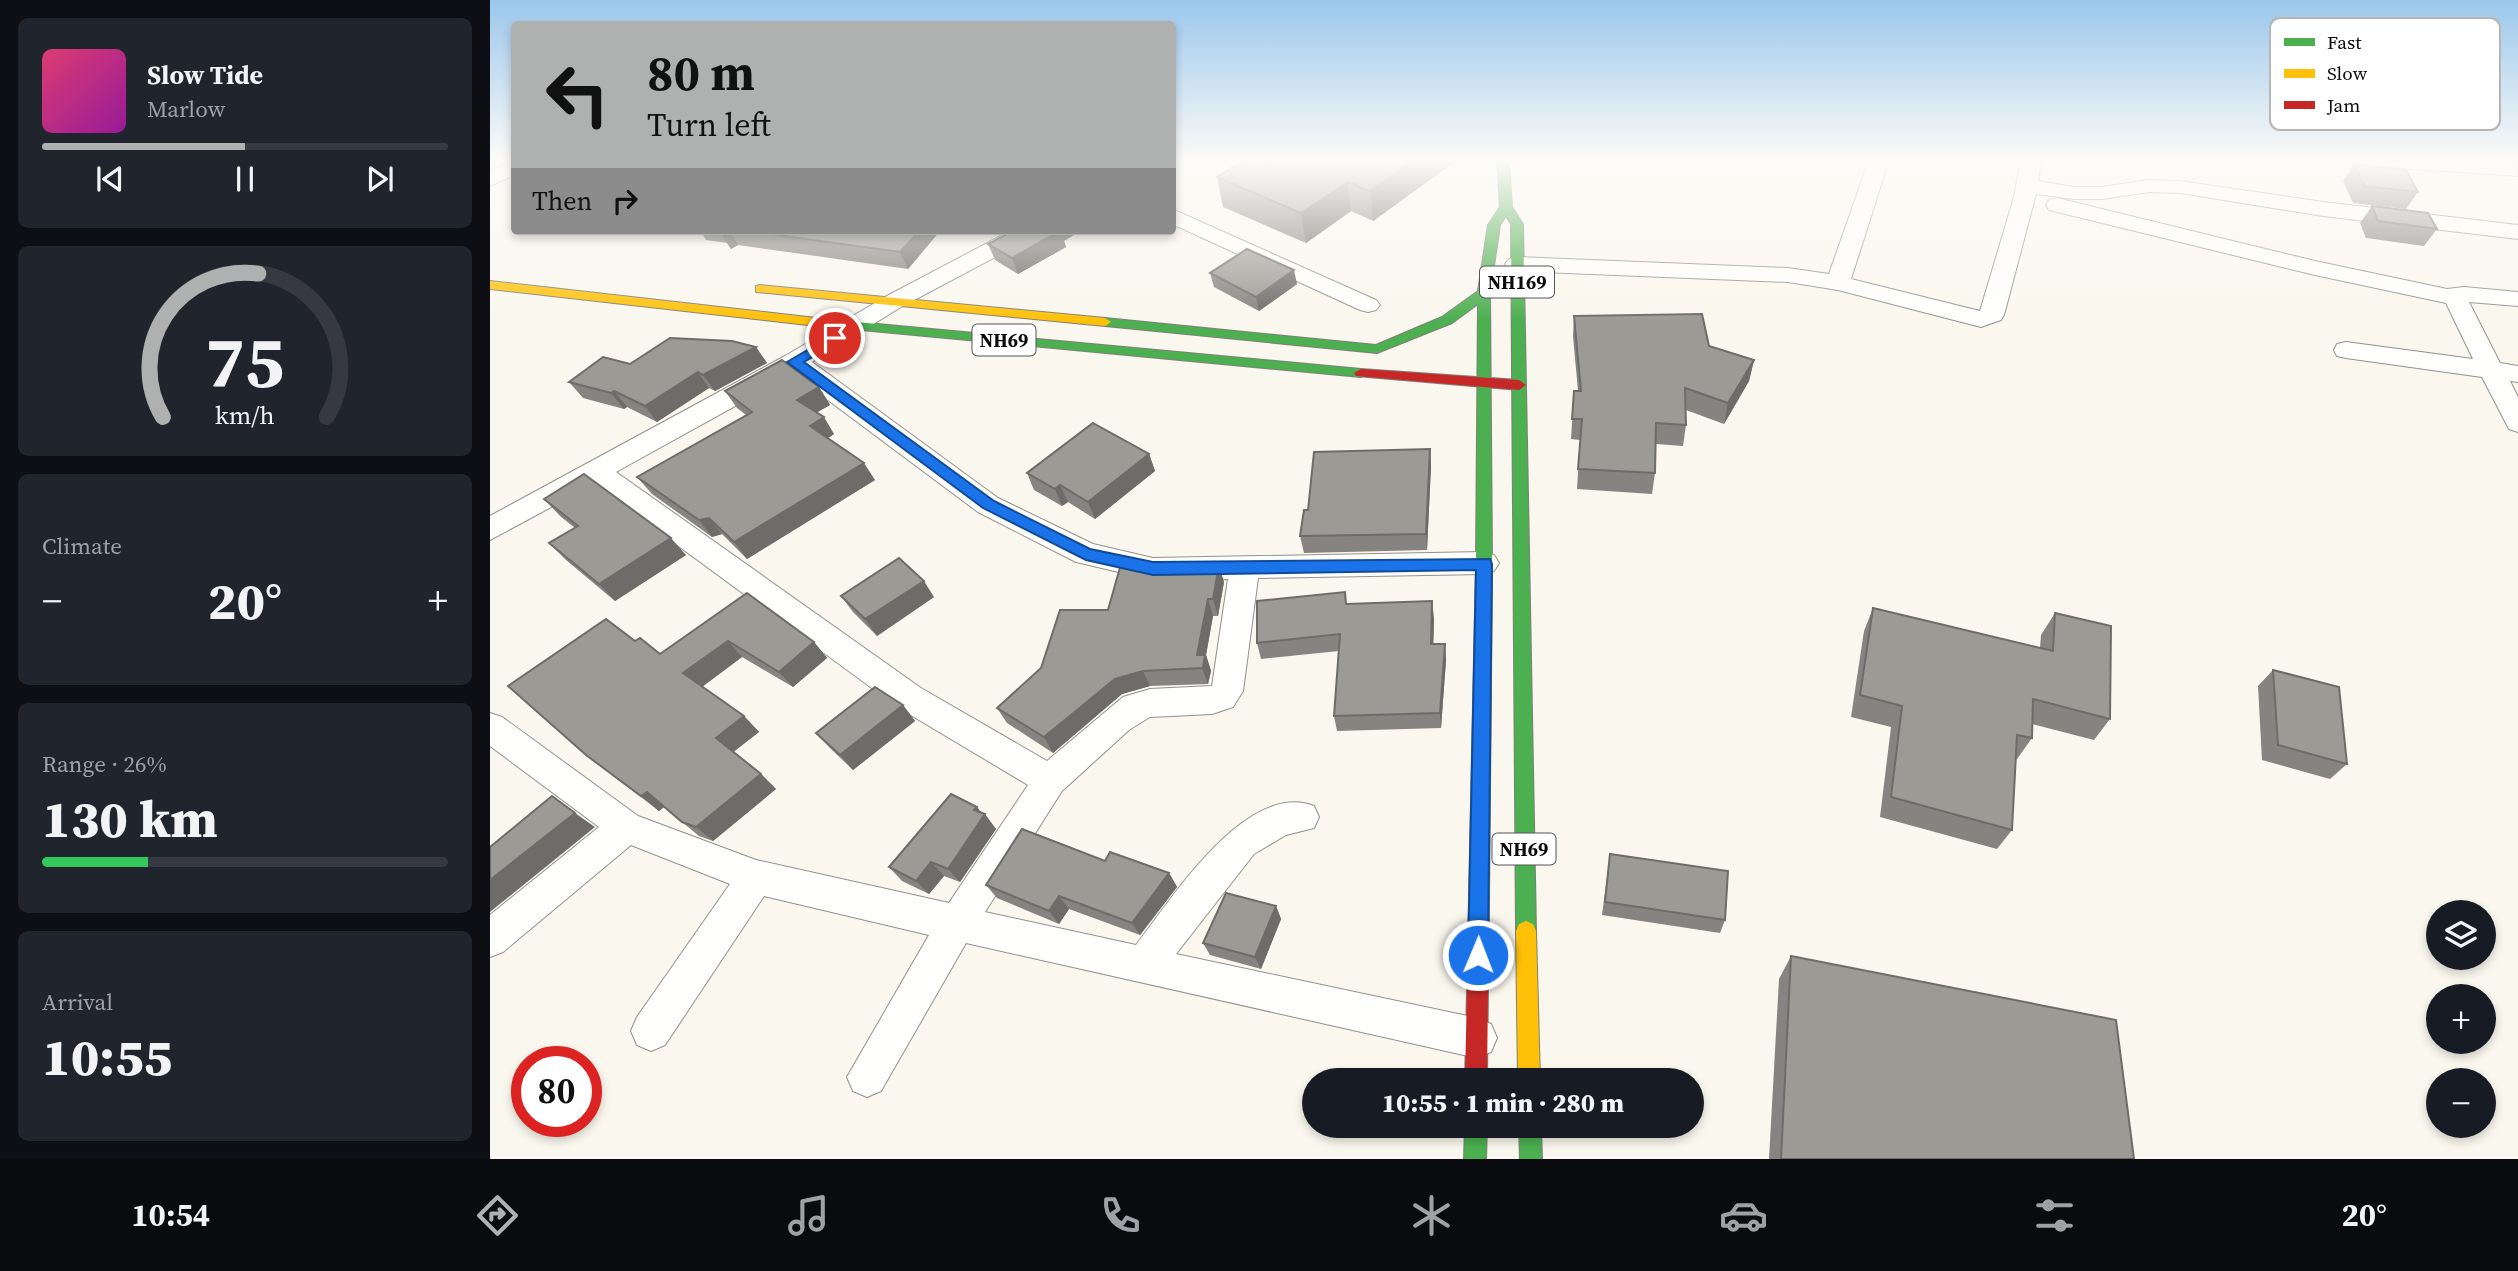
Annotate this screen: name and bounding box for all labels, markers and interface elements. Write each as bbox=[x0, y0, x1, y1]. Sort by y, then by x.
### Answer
legend bbox=[2270, 18, 2500, 130]
text: Fast bbox=[2327, 29, 2362, 55]
text: 80 m bbox=[647, 39, 755, 106]
icon: left bbox=[532, 49, 623, 140]
text: Slow Tide bbox=[147, 57, 263, 93]
text: Slow bbox=[2327, 60, 2368, 86]
text: Jam bbox=[2326, 92, 2360, 118]
text: Marlow bbox=[147, 93, 225, 125]
text: Turn left bbox=[647, 103, 771, 147]
icon: previous bbox=[91, 160, 129, 198]
icon: pause bbox=[226, 160, 264, 198]
icon: next bbox=[361, 160, 399, 198]
icon: right bbox=[606, 182, 644, 220]
text: Then bbox=[532, 183, 592, 219]
road number: NH169 bbox=[1480, 266, 1554, 298]
pin bbox=[805, 308, 865, 368]
text: 75 bbox=[206, 313, 284, 412]
icon: arrive bbox=[816, 319, 854, 357]
road number: NH69 bbox=[972, 324, 1036, 356]
text: km/h bbox=[215, 398, 275, 432]
text: Climate bbox=[42, 530, 122, 562]
text: 20° bbox=[208, 565, 282, 636]
text: − bbox=[42, 575, 62, 627]
text: + bbox=[428, 575, 448, 627]
text: Range · 26% bbox=[42, 748, 167, 780]
text: 130 km bbox=[42, 783, 218, 854]
road number: NH69 bbox=[1492, 834, 1556, 864]
map controls bbox=[2426, 900, 2496, 1138]
button: layers bbox=[2426, 900, 2496, 970]
position arrow bbox=[1441, 918, 1515, 992]
button: + bbox=[2426, 984, 2496, 1054]
text: Arrival bbox=[42, 986, 113, 1018]
text: 10:55 bbox=[42, 1021, 172, 1092]
speed limit sign: 80 bbox=[511, 1046, 602, 1137]
button: − bbox=[2426, 1068, 2496, 1138]
text: 10:55 · 1 min · 280 m bbox=[1382, 1085, 1624, 1121]
icon: directions bbox=[473, 1191, 522, 1240]
icon: music bbox=[784, 1191, 833, 1240]
icon: phone bbox=[1096, 1191, 1145, 1240]
icon: climate bbox=[1407, 1191, 1456, 1240]
icon: car bbox=[1719, 1191, 1768, 1240]
icon: filters bbox=[2030, 1191, 2079, 1240]
text: 10:54 bbox=[131, 1193, 210, 1237]
text: 20° bbox=[2342, 1193, 2387, 1237]

